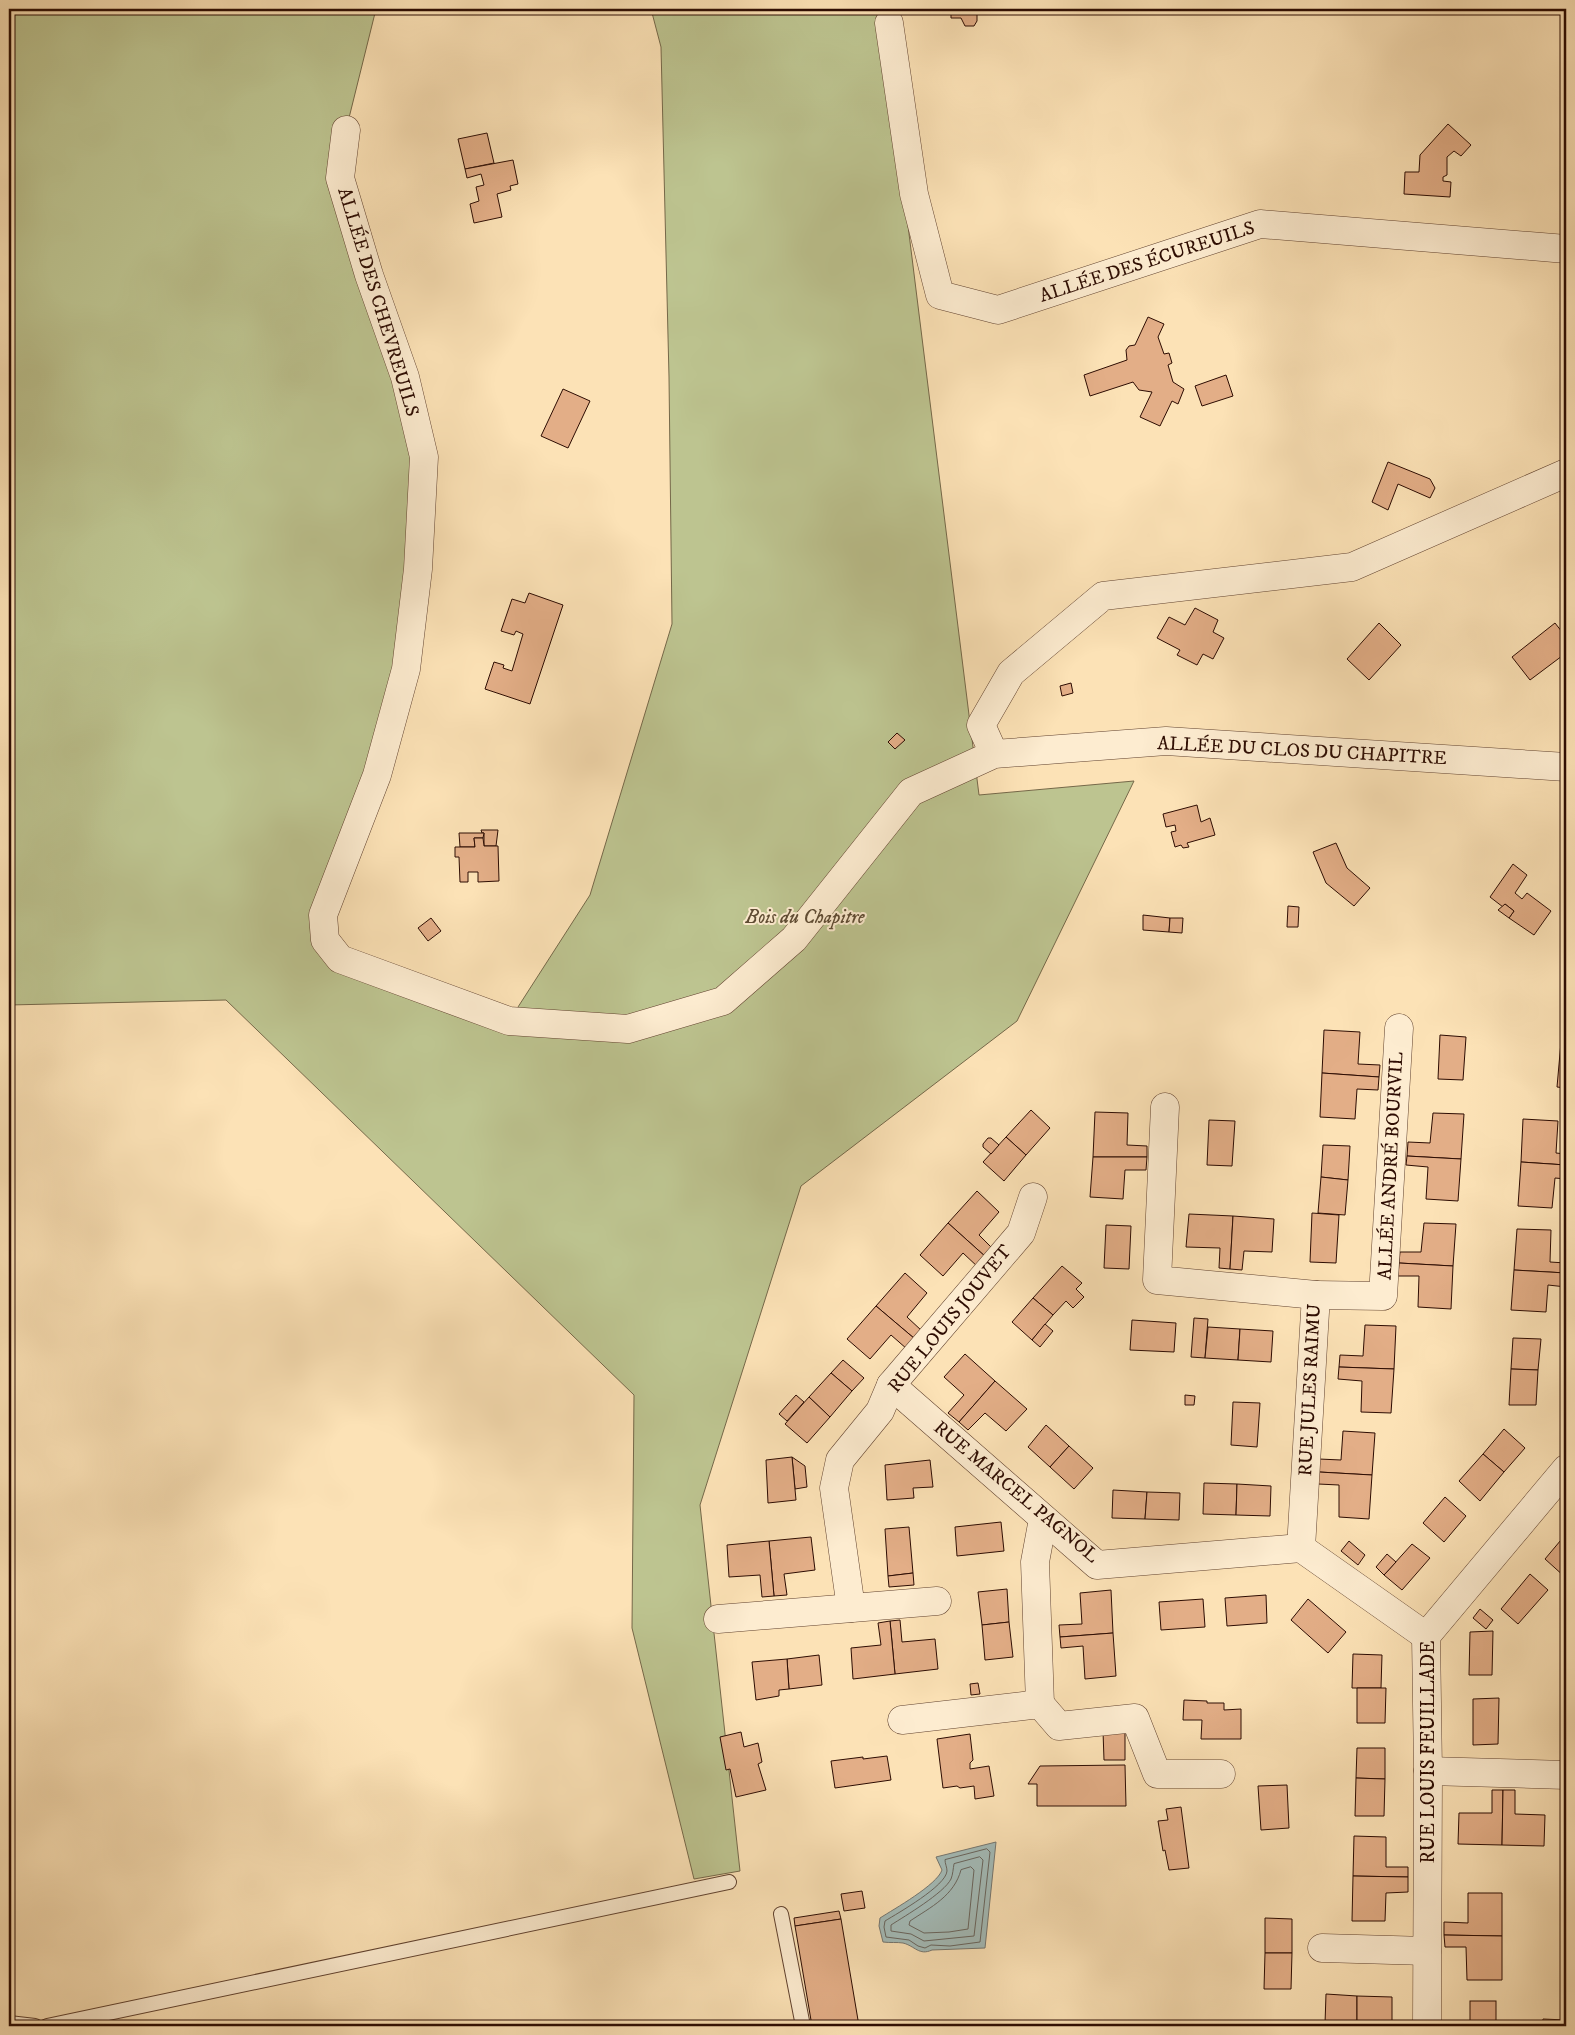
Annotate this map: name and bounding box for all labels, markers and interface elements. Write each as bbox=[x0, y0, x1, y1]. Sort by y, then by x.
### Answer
street label: ALLÉE DES CHEVREUILS bbox=[332, 184, 425, 419]
street label: ALLÉE DES ÉCUREUILS bbox=[1036, 215, 1258, 308]
street label: ALLÉE DU CLOS DU CHAPITRE bbox=[1157, 731, 1447, 770]
park label: Bois du Chapitre bbox=[745, 906, 865, 930]
street label: ALLÉE ANDRÉ BOURVIL bbox=[1373, 1051, 1408, 1281]
street label: RUE LOUIS JOUVET bbox=[883, 1240, 1017, 1398]
street label: RUE JULES RAIMU bbox=[1294, 1303, 1326, 1477]
street label: RUE MARCEL PAGNOL bbox=[929, 1416, 1103, 1568]
street label: RUE LOUIS FEUILLADE bbox=[1417, 1641, 1440, 1863]

